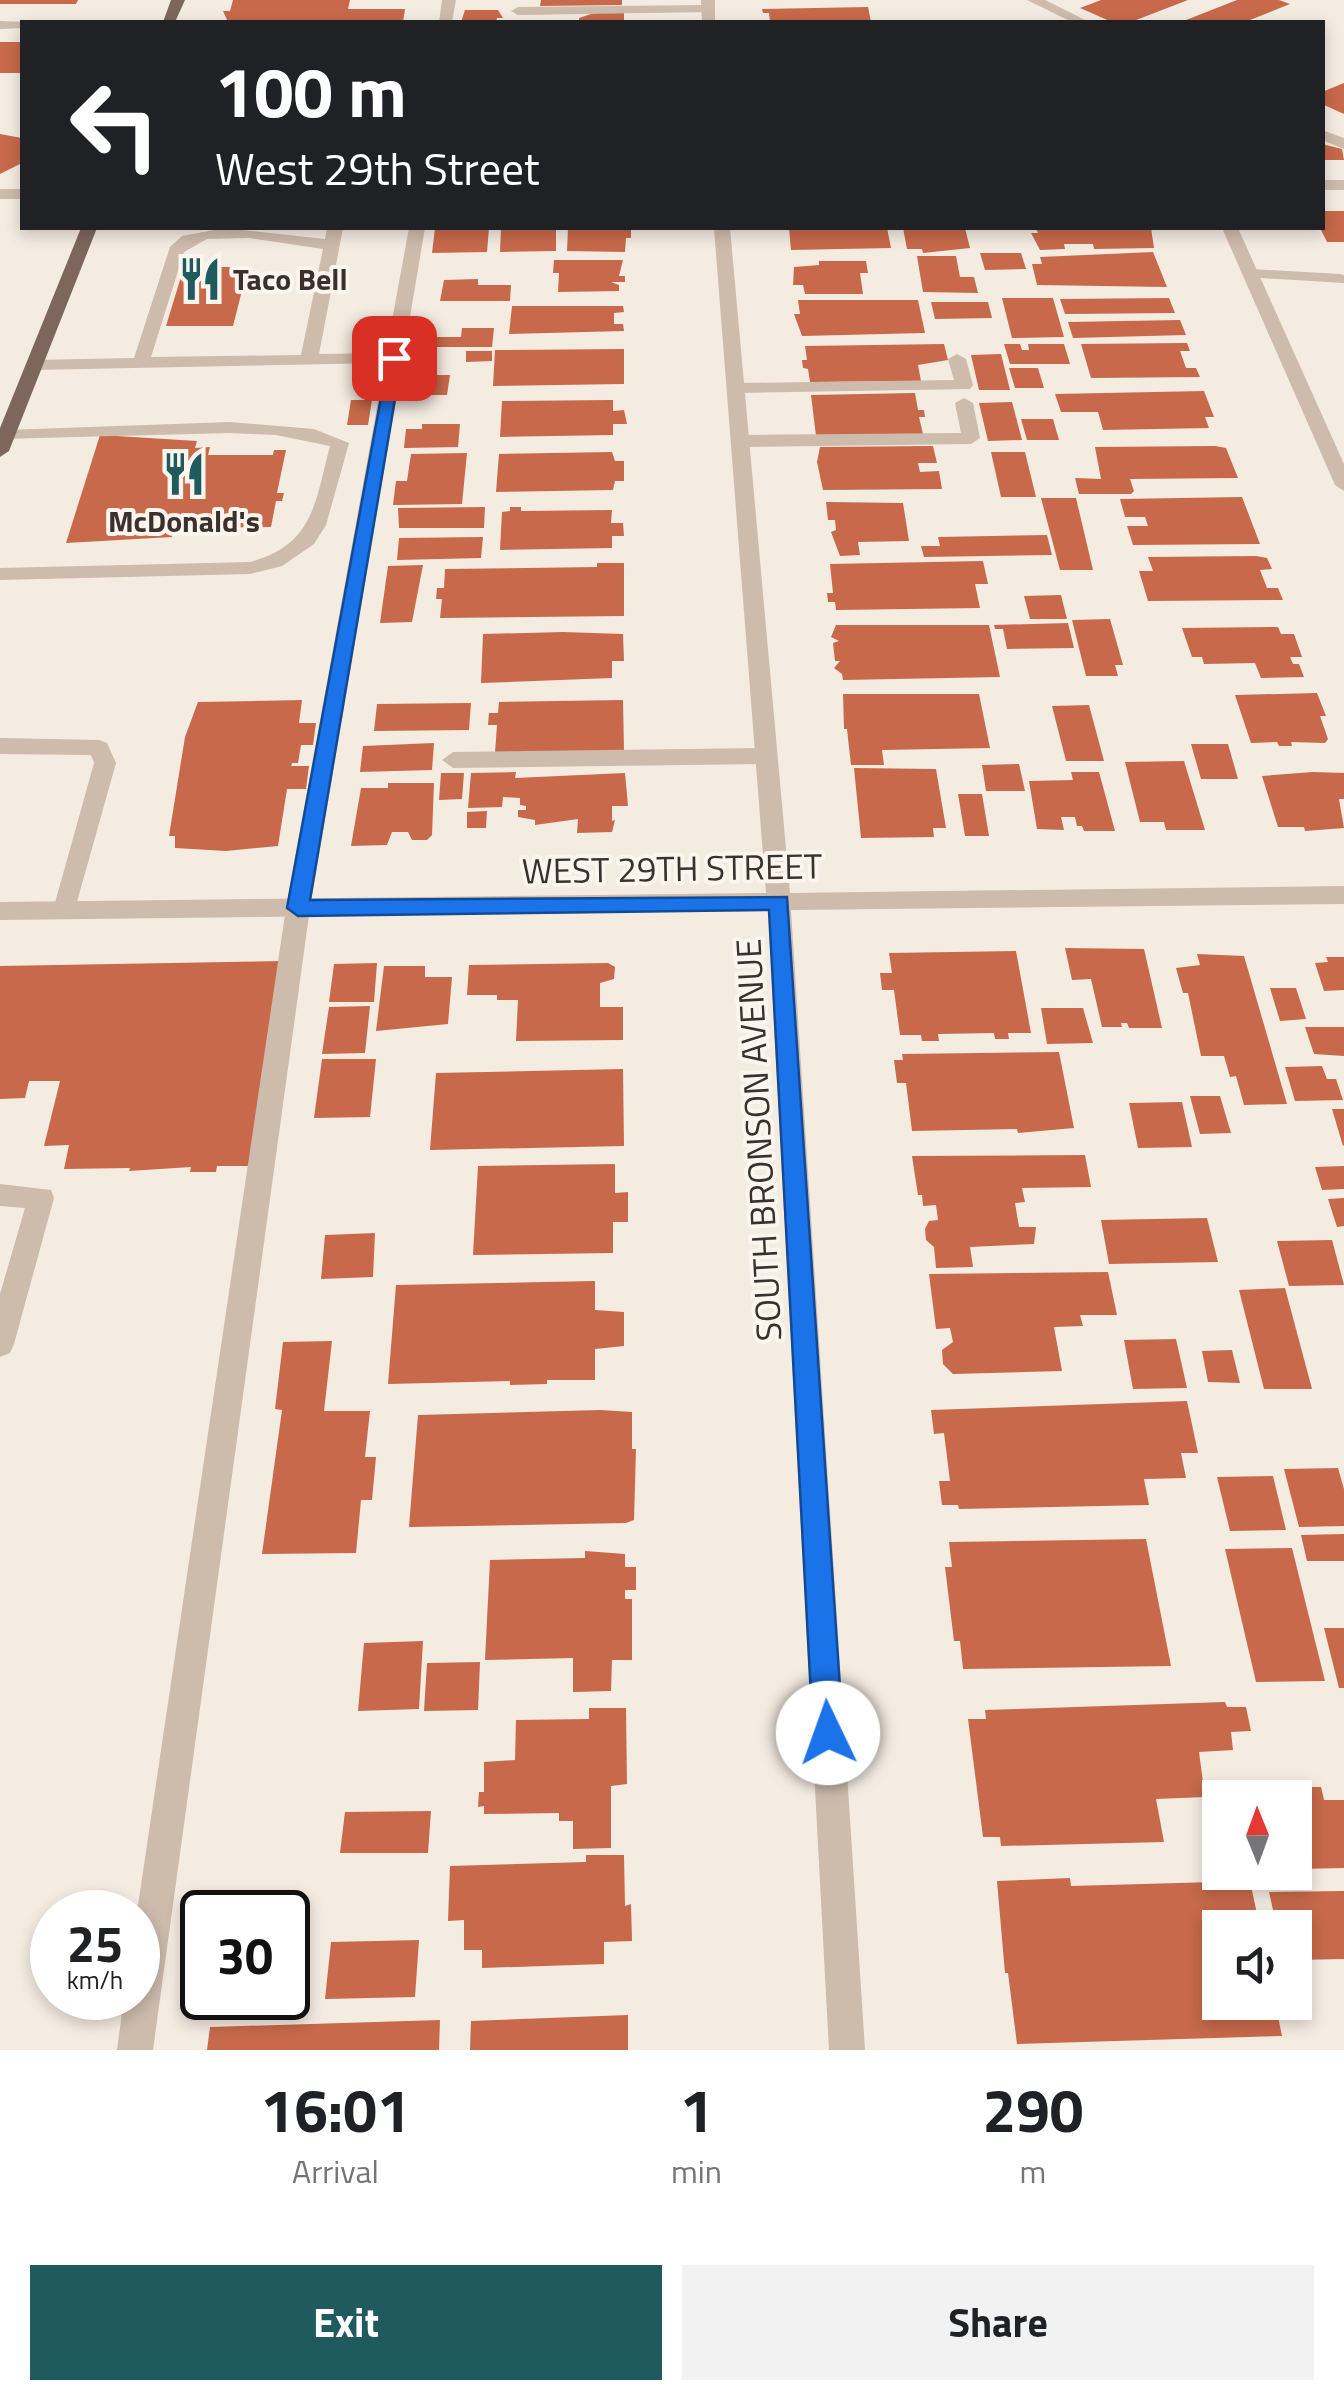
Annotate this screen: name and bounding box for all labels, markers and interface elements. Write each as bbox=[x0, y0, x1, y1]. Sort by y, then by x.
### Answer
text: 100 m bbox=[215, 38, 407, 144]
icon: left bbox=[50, 60, 180, 190]
text: West 29th Street bbox=[215, 134, 540, 202]
restaurant icon: Taco Bell bbox=[176, 255, 224, 303]
place label: Taco Bell bbox=[233, 256, 348, 302]
pin bbox=[352, 316, 437, 401]
icon: arrive bbox=[367, 331, 422, 386]
restaurant icon: McDonald's bbox=[160, 450, 208, 498]
place label: McDonald's bbox=[108, 498, 260, 544]
street label: WEST 29TH STREET bbox=[521, 838, 823, 898]
street label: SOUTH BRONSON AVENUE bbox=[720, 937, 796, 1343]
position arrow bbox=[776, 1681, 880, 1785]
north arrow bbox=[1202, 1780, 1312, 1890]
map controls bbox=[1202, 1780, 1312, 2020]
speed limit sign: 30 bbox=[180, 1890, 310, 2020]
text: 25 bbox=[67, 1905, 123, 1981]
button: sound bbox=[1202, 1910, 1312, 2020]
text: km/h bbox=[67, 1961, 123, 1999]
text: 16:01 bbox=[261, 2064, 410, 2155]
text: 1 bbox=[680, 2064, 713, 2155]
text: 290 bbox=[983, 2064, 1083, 2155]
text: Arrival bbox=[292, 2147, 379, 2195]
text: min bbox=[671, 2147, 722, 2195]
text: m bbox=[1020, 2147, 1046, 2195]
button: Exit bbox=[30, 2265, 662, 2380]
button: Share bbox=[682, 2265, 1314, 2380]

